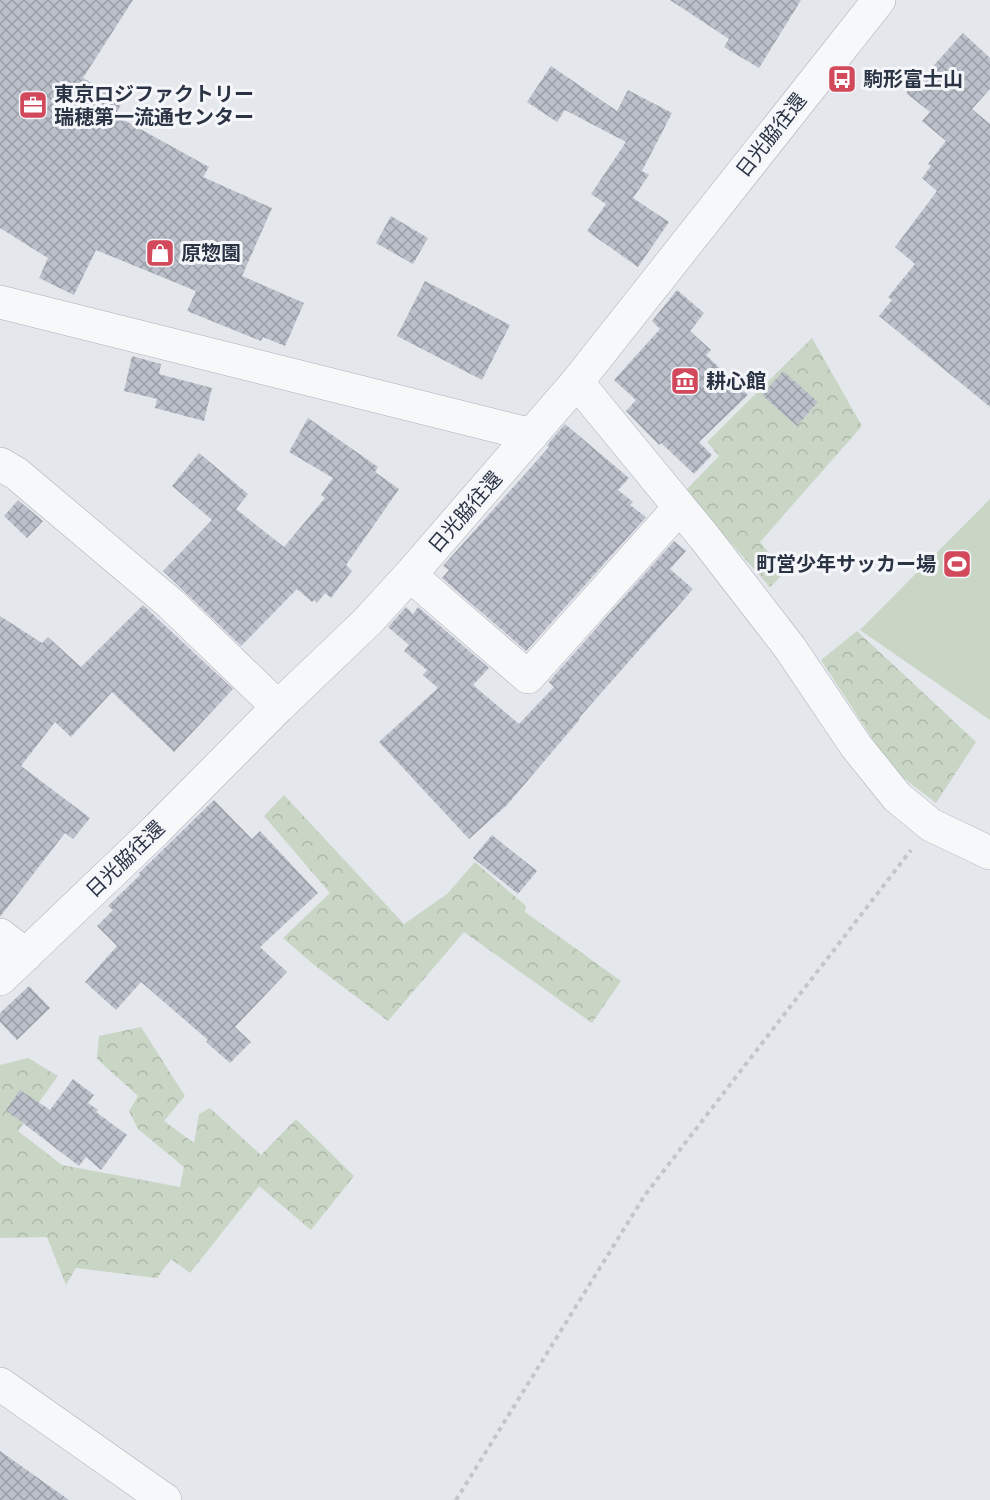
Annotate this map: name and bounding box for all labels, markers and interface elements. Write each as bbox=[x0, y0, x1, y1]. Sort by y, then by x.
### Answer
bus stop icon: 駒形富士山 bbox=[826, 63, 858, 95]
place label: 駒形富士山 bbox=[863, 68, 963, 90]
place label: 東京ロジファクトリー 瑞穂第一流通センター bbox=[54, 83, 254, 128]
office icon: 東京ロジファクトリー 瑞穂第一流通センター bbox=[17, 89, 49, 121]
street label: 日光脇往還 bbox=[732, 89, 810, 181]
shop icon: 原惣園 bbox=[144, 237, 176, 269]
place label: 原惣園 bbox=[181, 242, 241, 264]
museum icon: 耕心館 bbox=[669, 365, 701, 397]
place label: 耕心館 bbox=[706, 370, 766, 392]
street label: 日光脇往還 bbox=[424, 467, 506, 557]
sports icon: 町営少年サッカー場 bbox=[941, 548, 973, 580]
place label: 町営少年サッカー場 bbox=[756, 553, 936, 575]
street label: 日光脇往還 bbox=[81, 816, 169, 902]

